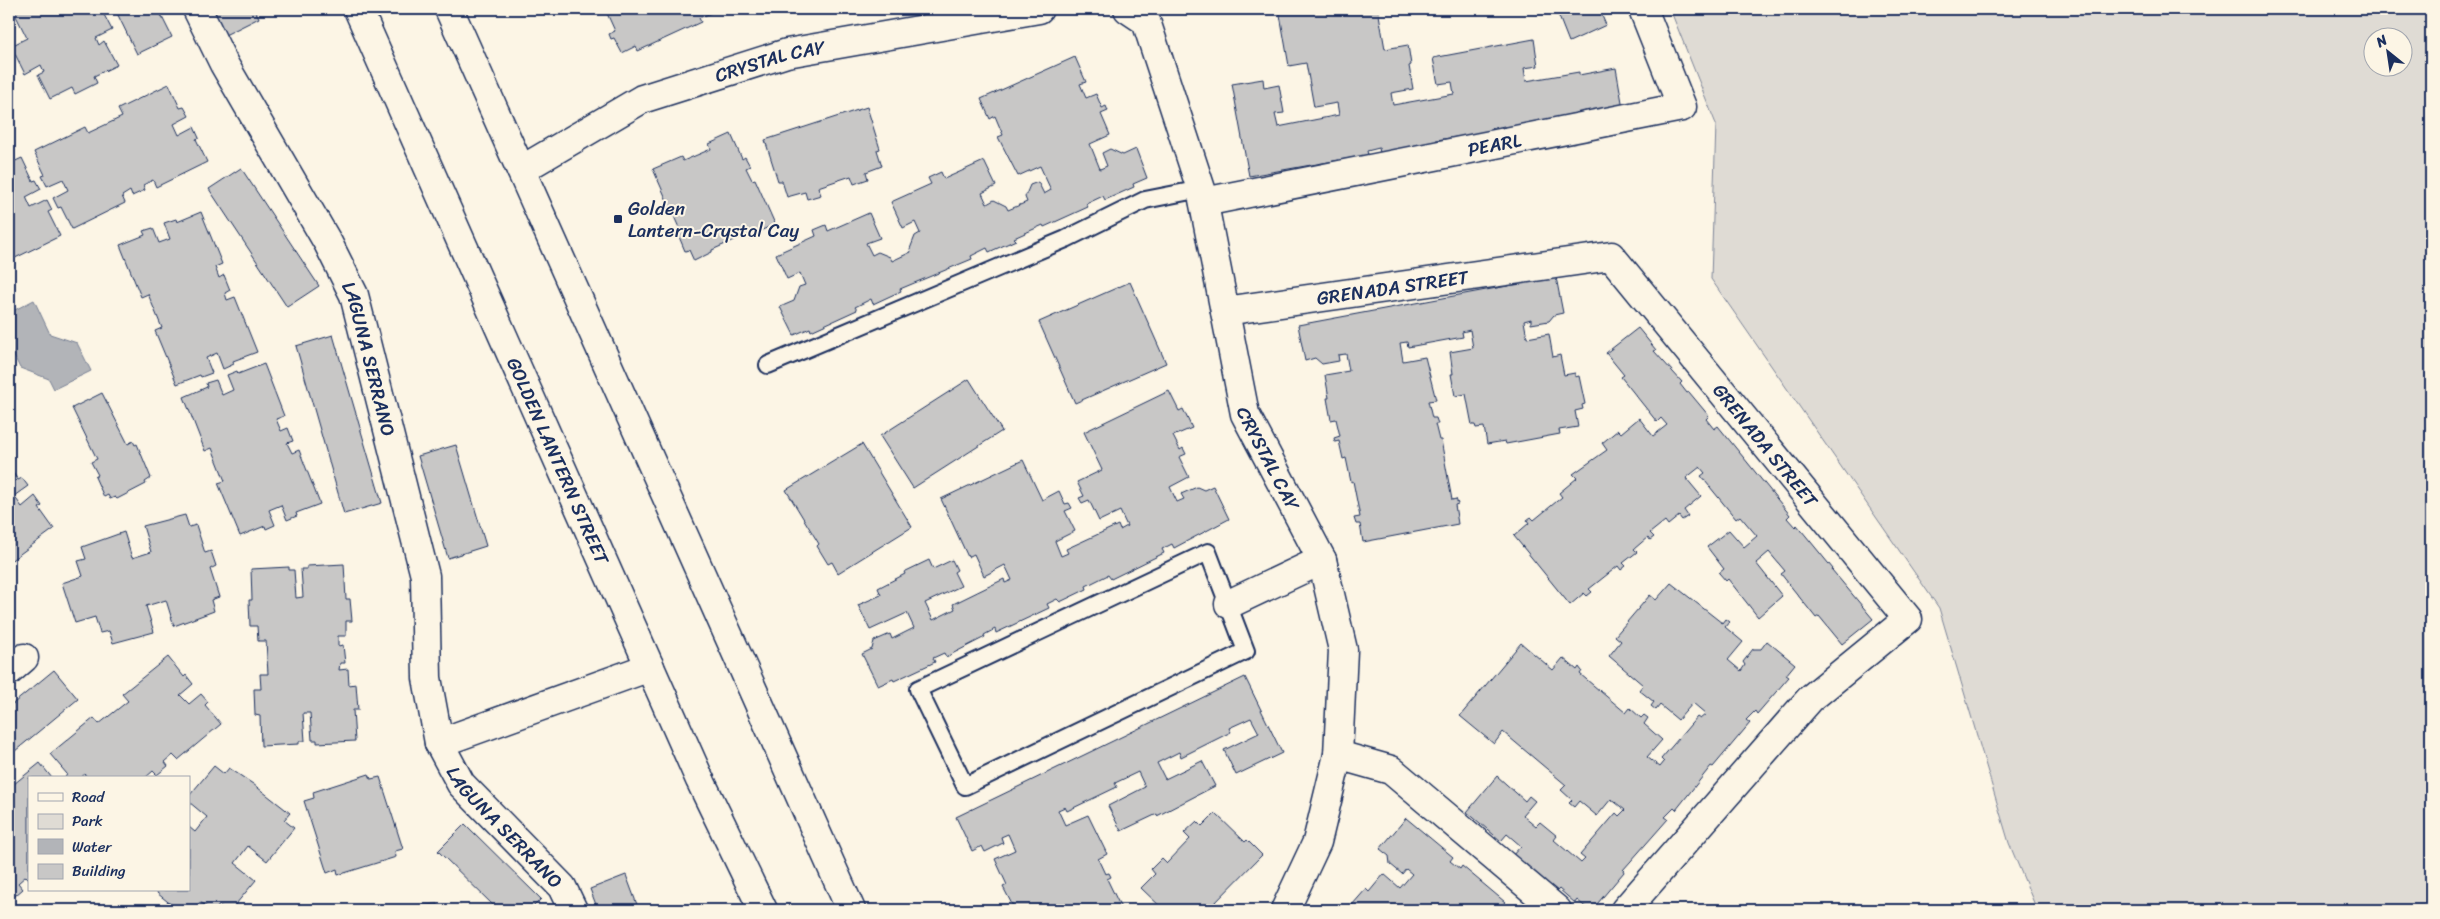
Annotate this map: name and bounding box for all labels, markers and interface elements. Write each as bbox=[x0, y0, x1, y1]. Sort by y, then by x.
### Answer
north arrow bbox=[2362, 28, 2412, 78]
text: N bbox=[2370, 28, 2392, 55]
street label: CRYSTAL CAY bbox=[711, 30, 829, 92]
street label: PEARL bbox=[1465, 123, 1524, 166]
place label: Golden Lantern-Crystal Cay bbox=[628, 192, 799, 247]
marker: Golden Lantern-Crystal Cay bbox=[612, 213, 624, 225]
street label: GRENADA STREET bbox=[1315, 260, 1471, 315]
street label: LAGUNA SERRANO bbox=[332, 275, 405, 440]
street label: GOLDEN LANTERN STREET bbox=[497, 352, 619, 571]
street label: GRENADA STREET bbox=[1704, 376, 1827, 515]
street label: CRYSTAL CAY bbox=[1227, 405, 1310, 518]
street label: LAGUNA SERRANO bbox=[437, 760, 571, 896]
legend bbox=[28, 776, 190, 892]
text: Road bbox=[72, 784, 105, 810]
text: Park bbox=[72, 808, 103, 834]
text: Water bbox=[72, 834, 112, 860]
text: Building bbox=[72, 858, 126, 884]

